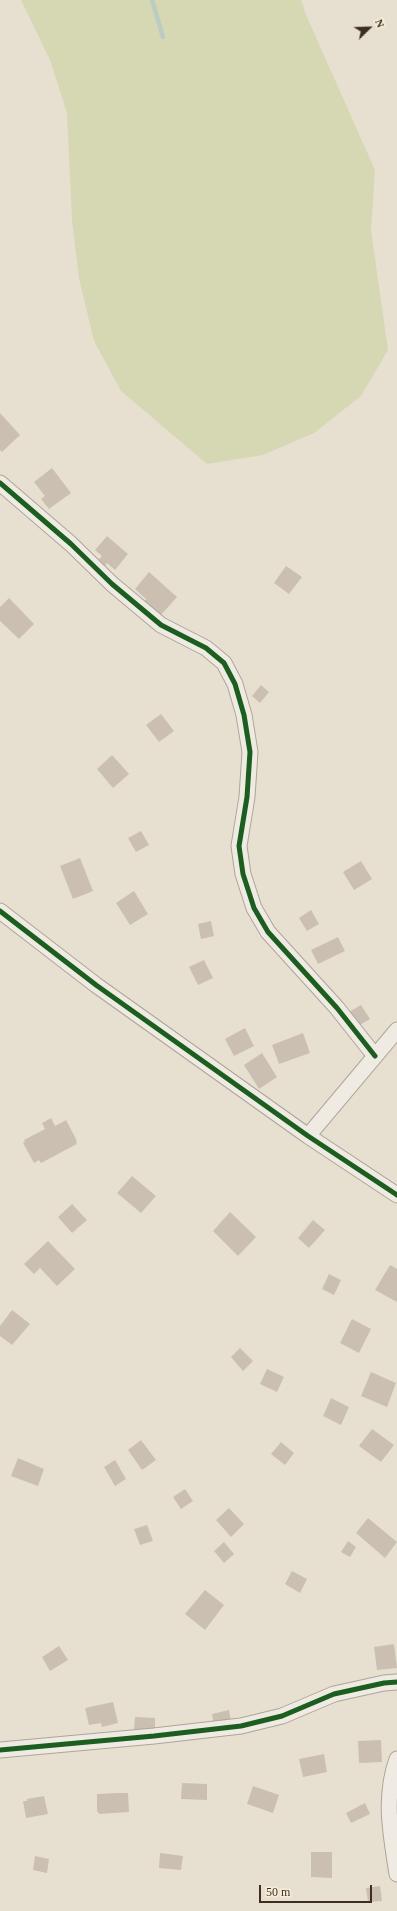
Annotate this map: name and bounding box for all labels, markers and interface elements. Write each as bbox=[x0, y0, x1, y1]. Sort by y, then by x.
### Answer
north arrow bbox=[349, 8, 389, 48]
text: N bbox=[373, 17, 387, 29]
scale bar bbox=[261, 1877, 374, 1903]
text: 50 m bbox=[266, 1885, 290, 1899]

